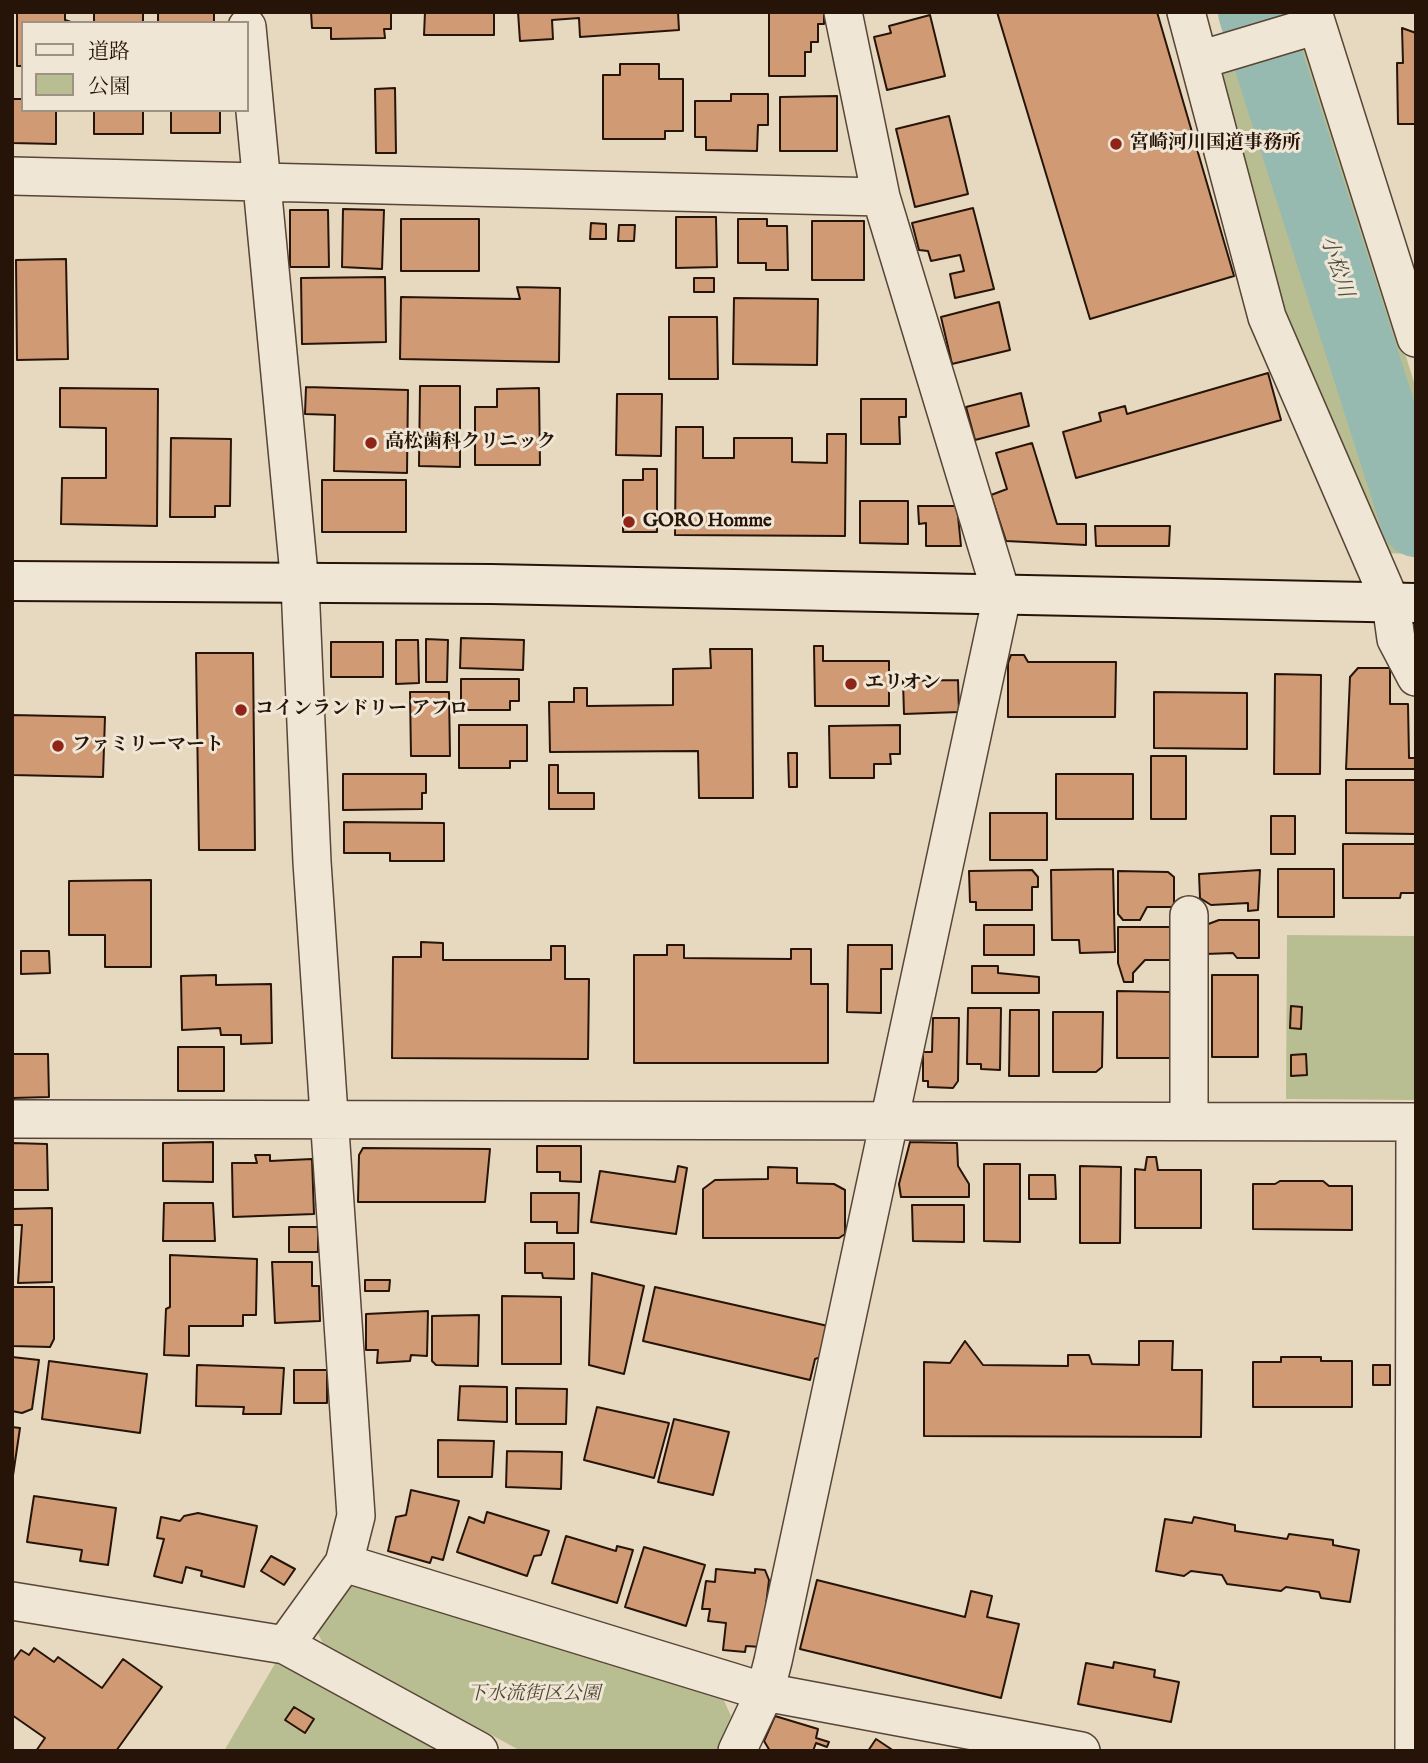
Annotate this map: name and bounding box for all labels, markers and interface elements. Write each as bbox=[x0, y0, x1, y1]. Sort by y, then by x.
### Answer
legend bbox=[21, 21, 248, 112]
text: 道路 bbox=[88, 39, 130, 66]
text: 公園 bbox=[88, 74, 130, 101]
place label: 宮崎河川国道事務所 bbox=[1130, 133, 1301, 155]
marker: 宮崎河川国道事務所 bbox=[1108, 136, 1124, 152]
water label: 小松川 bbox=[1313, 233, 1357, 301]
place label: 高松歯科クリニック bbox=[385, 432, 556, 454]
marker: 高松歯科クリニック bbox=[363, 435, 379, 451]
place label: GORO Homme bbox=[643, 511, 772, 533]
marker: GORO Homme bbox=[621, 514, 637, 530]
place label: エリオン bbox=[865, 673, 941, 695]
marker: エリオン bbox=[843, 676, 859, 692]
place label: コインランドリー アフロ bbox=[255, 699, 468, 721]
marker: コインランドリー アフロ bbox=[233, 702, 249, 718]
place label: ファミリーマート bbox=[72, 735, 224, 757]
marker: ファミリーマート bbox=[50, 738, 66, 754]
park label: 下水流街区公園 bbox=[468, 1684, 600, 1706]

